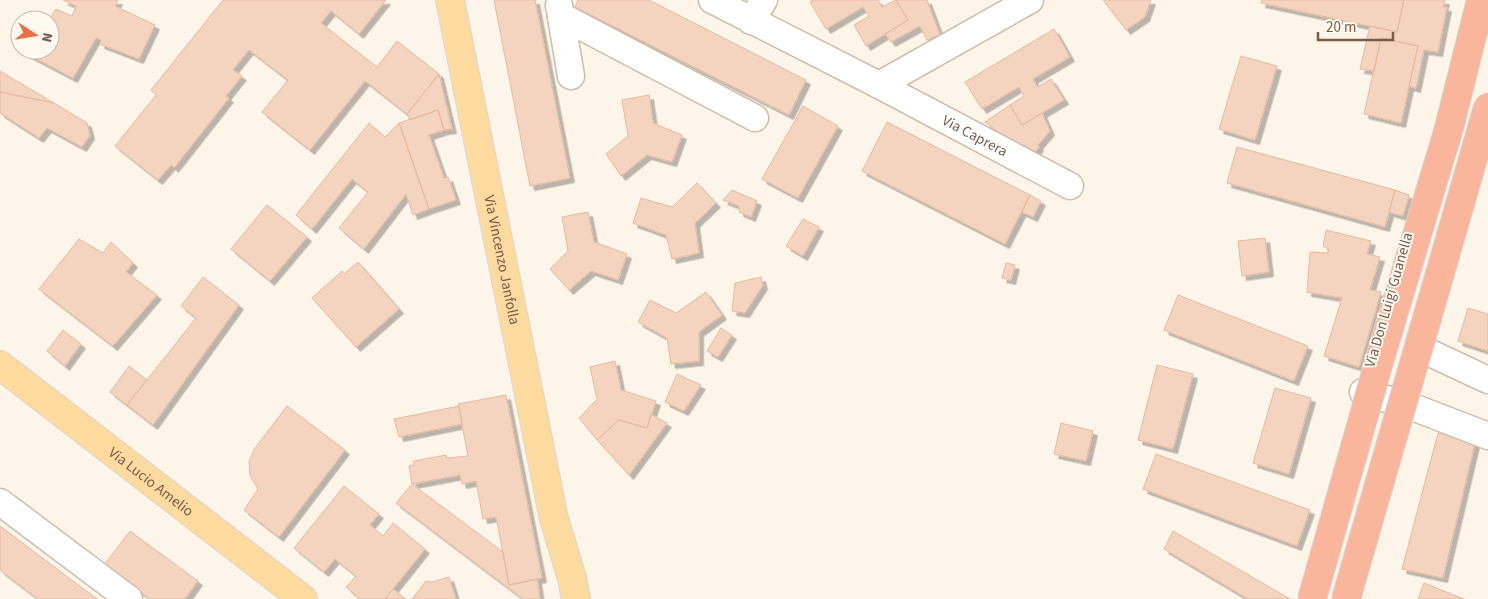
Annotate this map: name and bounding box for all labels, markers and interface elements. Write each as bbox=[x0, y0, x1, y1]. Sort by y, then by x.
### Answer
north arrow bbox=[10, 10, 60, 60]
scale bar bbox=[1318, 10, 1393, 42]
text: 20 m bbox=[1326, 17, 1356, 38]
text: N bbox=[36, 31, 57, 44]
street label: Via Caprera bbox=[939, 110, 1011, 162]
street label: Via Vincenzo Janfolla bbox=[479, 193, 525, 327]
street label: Via Don Luigi Guanella bbox=[1360, 230, 1418, 370]
street label: Via Lucio Amelio bbox=[104, 442, 198, 521]

